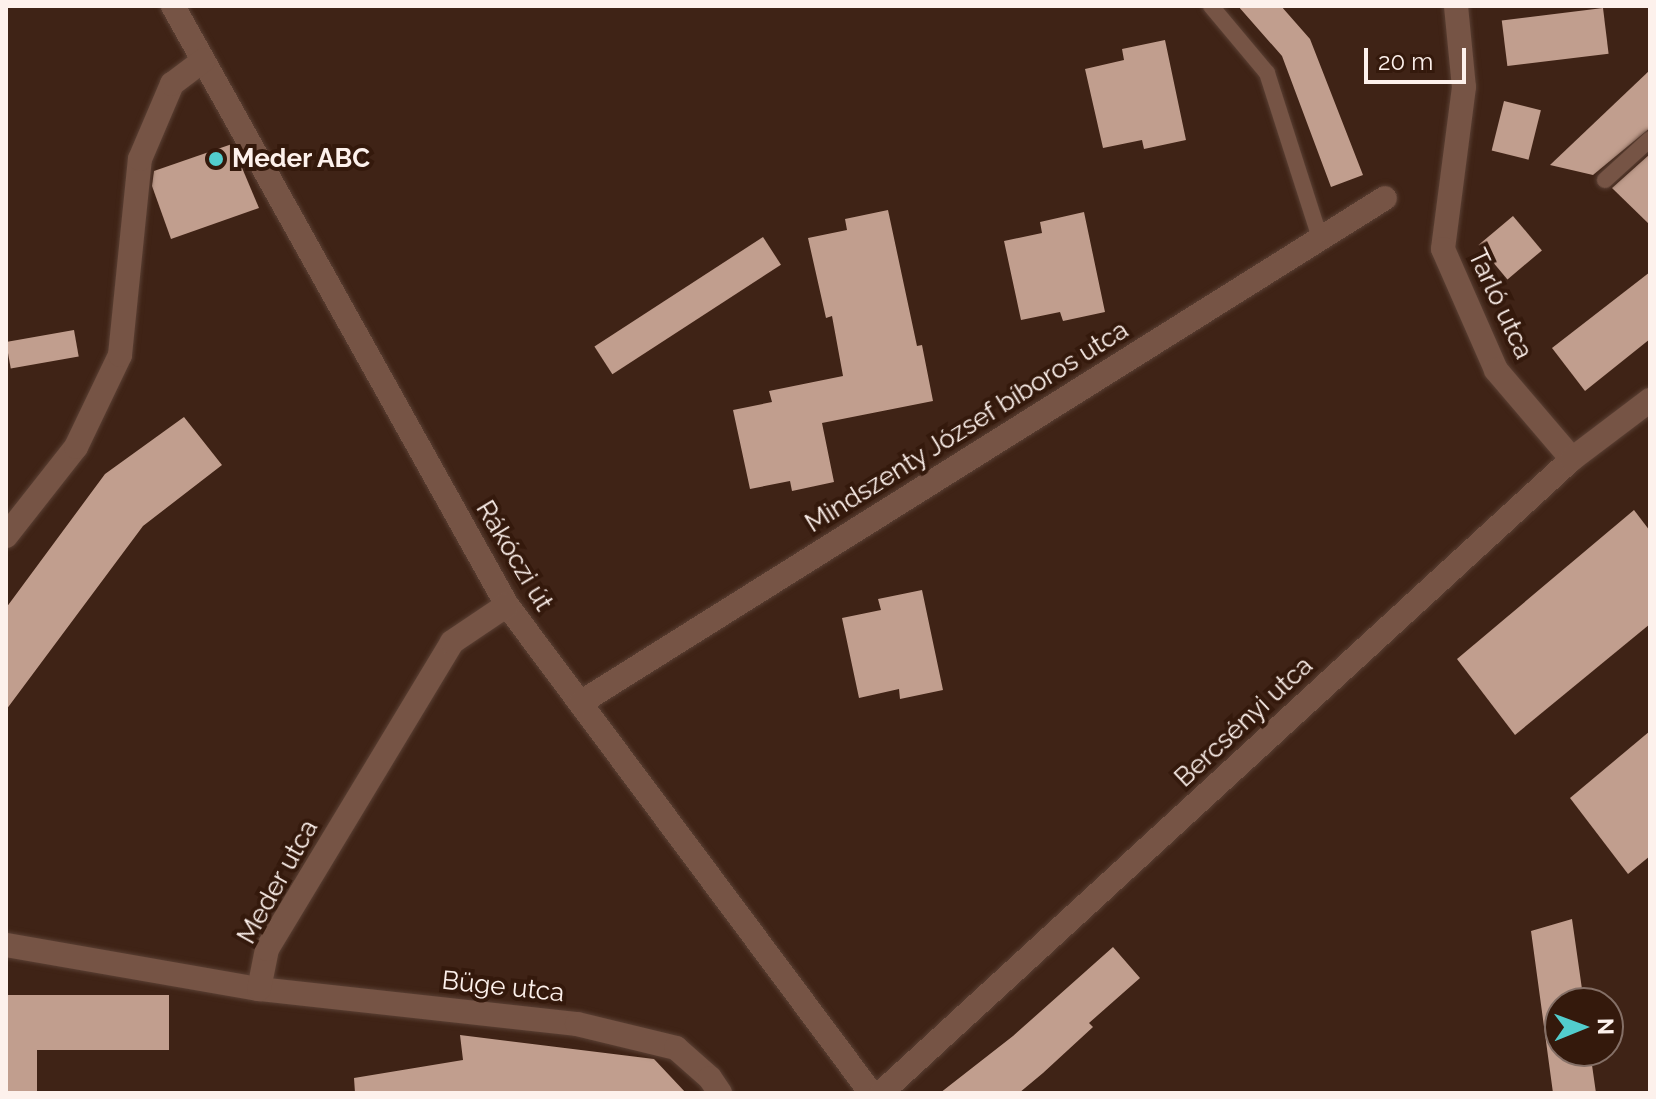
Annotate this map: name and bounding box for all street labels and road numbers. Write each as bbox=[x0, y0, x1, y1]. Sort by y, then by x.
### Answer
street label: Tarló utca bbox=[1461, 244, 1539, 364]
street label: Mindszenty József bíboros utca bbox=[799, 314, 1135, 540]
street label: Rákóczi út bbox=[469, 495, 559, 617]
street label: Bercsényi utca bbox=[1169, 650, 1319, 794]
street label: Meder utca bbox=[231, 814, 325, 950]
street label: Büge utca bbox=[440, 965, 566, 1009]

